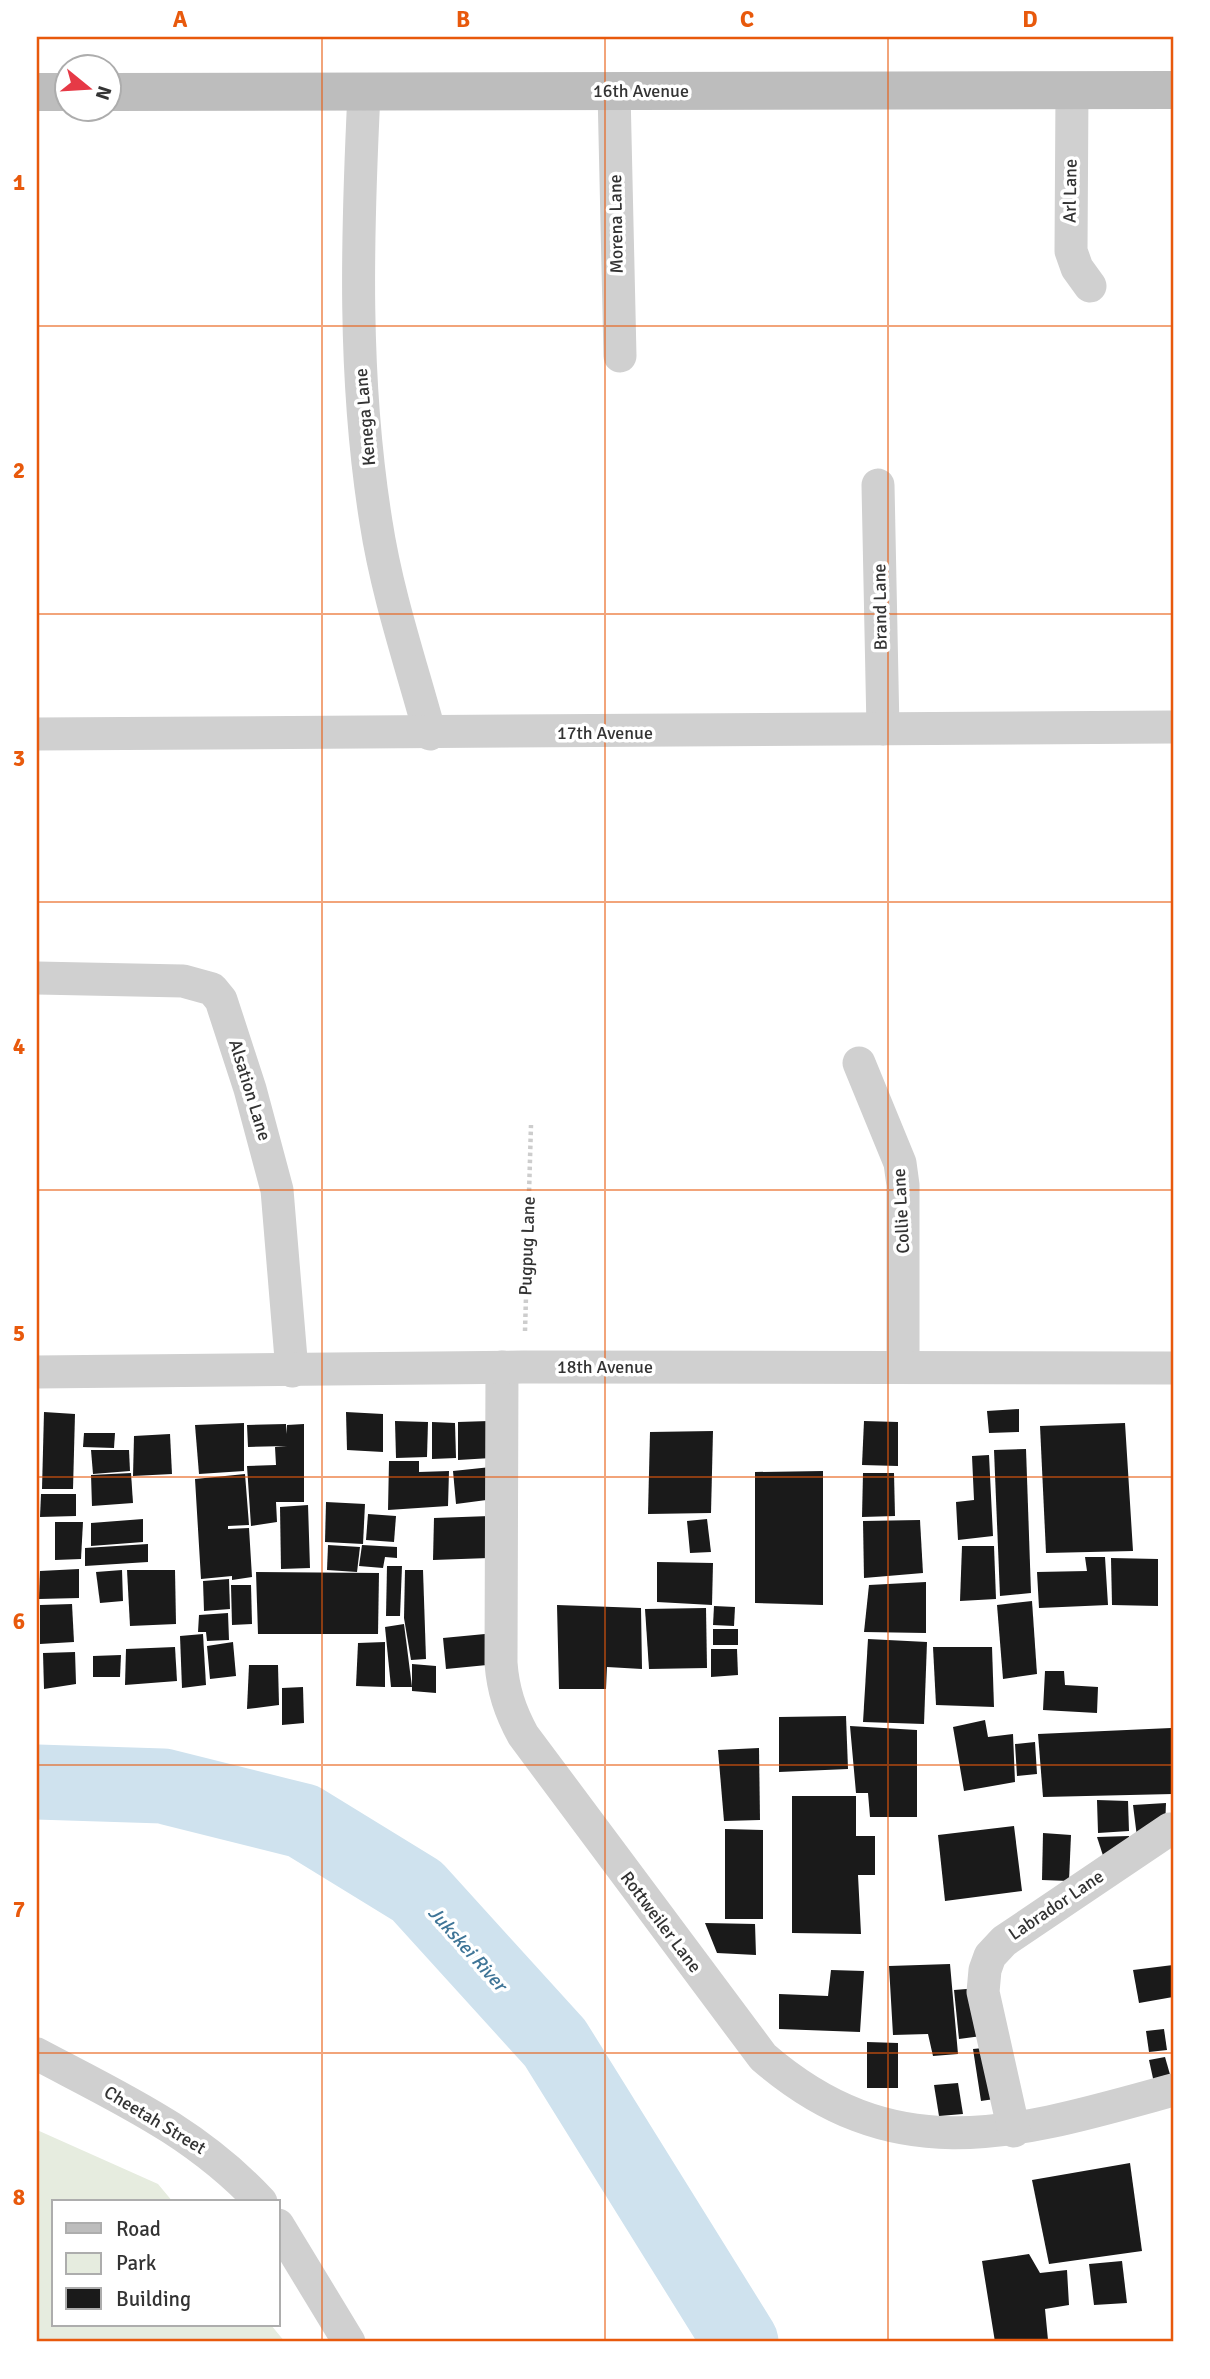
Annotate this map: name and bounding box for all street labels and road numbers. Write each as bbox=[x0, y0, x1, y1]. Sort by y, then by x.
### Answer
street label: 16th Avenue bbox=[593, 80, 689, 102]
street label: Arl Lane bbox=[1058, 159, 1082, 223]
street label: Morena Lane bbox=[604, 174, 628, 274]
street label: Kenega Lane bbox=[350, 367, 380, 467]
street label: Brand Lane bbox=[868, 563, 892, 651]
street label: 17th Avenue bbox=[557, 722, 653, 744]
street label: Alsation Lane bbox=[224, 1037, 276, 1143]
street label: Collie Lane bbox=[888, 1168, 914, 1254]
street label: Pugpug Lane bbox=[514, 1196, 540, 1296]
street label: 18th Avenue bbox=[557, 1356, 653, 1378]
street label: Labrador Lane bbox=[1004, 1865, 1108, 1945]
street label: Rottweiler Lane bbox=[616, 1867, 706, 1977]
street label: Cheetah Street bbox=[100, 2081, 210, 2159]

